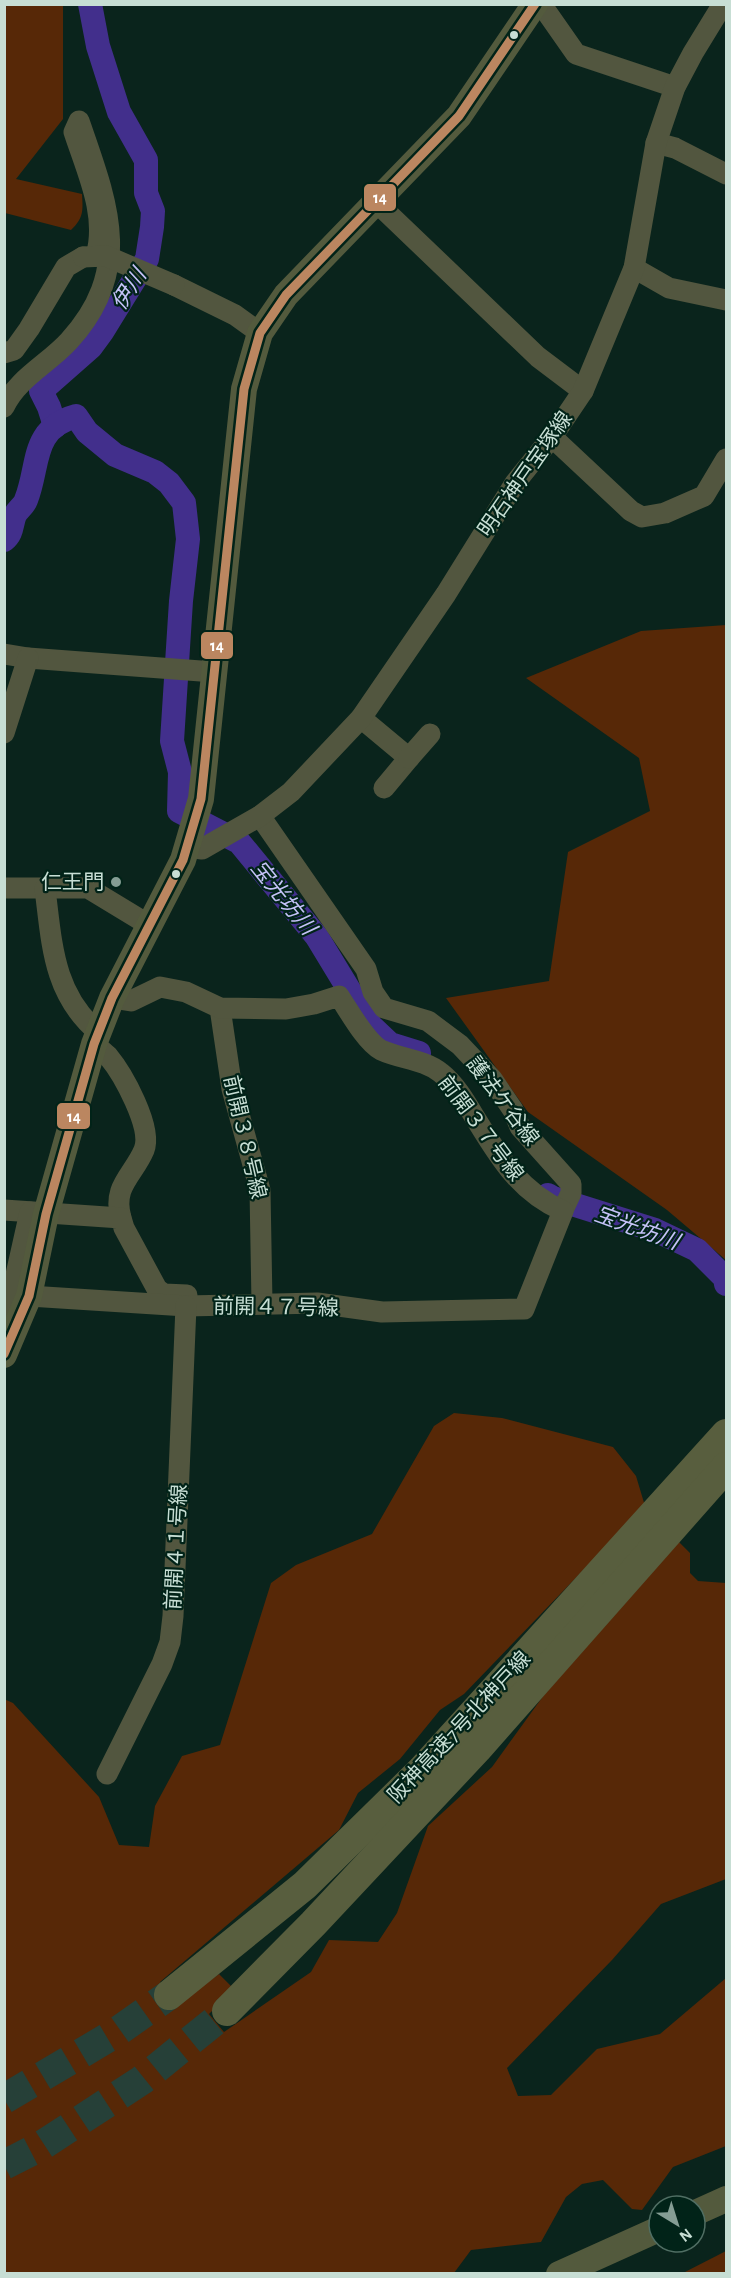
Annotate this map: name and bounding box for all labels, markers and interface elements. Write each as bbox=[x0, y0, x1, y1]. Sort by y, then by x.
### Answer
unlabelled marker bbox=[508, 29, 520, 41]
line badge: 14 bbox=[363, 183, 397, 212]
text: 14 bbox=[373, 190, 387, 206]
water label: 伊川 bbox=[107, 263, 151, 314]
street label: 明石神戸宝塚線 bbox=[474, 407, 576, 541]
line badge: 14 bbox=[200, 631, 234, 660]
text: 14 bbox=[210, 638, 224, 654]
water label: 宝光坊川 bbox=[247, 856, 321, 940]
unlabelled marker bbox=[170, 868, 182, 880]
place label: 仁王門 bbox=[41, 871, 104, 893]
marker: 仁王門 bbox=[109, 875, 123, 889]
street label: 護法ケ谷線 bbox=[463, 1052, 543, 1150]
street label: 前開３７号線 bbox=[434, 1071, 528, 1185]
street label: 前開３８号線 bbox=[220, 1073, 270, 1201]
line badge: 14 bbox=[56, 1102, 91, 1130]
text: 14 bbox=[67, 1109, 81, 1125]
water label: 宝光坊川 bbox=[592, 1202, 684, 1254]
street label: 前開４７号線 bbox=[213, 1295, 339, 1319]
street label: 前開４１号線 bbox=[162, 1484, 190, 1610]
street label: 阪神高速7号北神戸線 bbox=[384, 1647, 534, 1807]
north arrow bbox=[647, 2194, 707, 2254]
text: N bbox=[676, 2225, 695, 2245]

